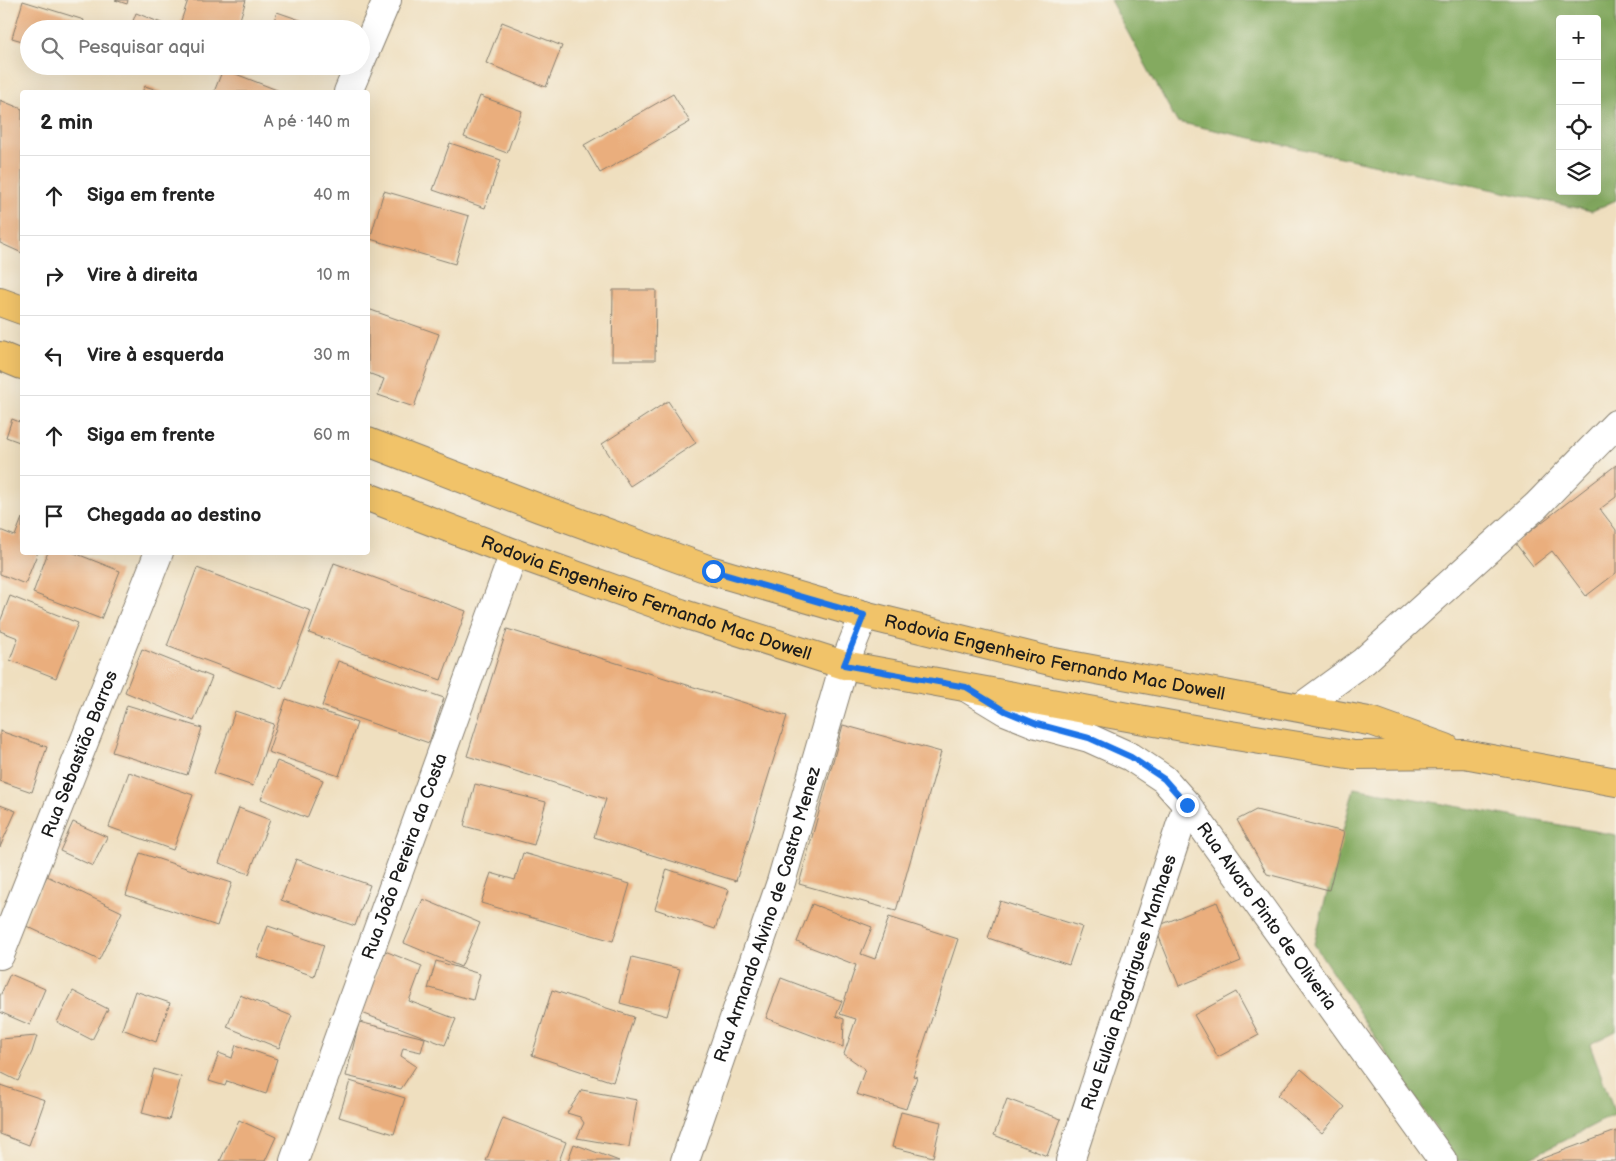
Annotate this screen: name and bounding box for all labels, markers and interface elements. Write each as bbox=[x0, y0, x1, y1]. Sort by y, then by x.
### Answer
map controls bbox=[1556, 15, 1601, 195]
button: + bbox=[1556, 15, 1601, 60]
search box bbox=[20, 20, 370, 75]
icon: search bbox=[38, 34, 66, 62]
text: Pesquisar aqui bbox=[78, 36, 205, 59]
button: − bbox=[1556, 60, 1601, 105]
button: locate bbox=[1556, 105, 1601, 150]
text: 2 min bbox=[40, 110, 93, 135]
text: A pé · 140 m bbox=[264, 113, 350, 132]
button: layers bbox=[1556, 150, 1601, 195]
icon: ahead bbox=[40, 182, 68, 210]
text: Siga em frente bbox=[87, 184, 215, 207]
text: 40 m bbox=[313, 186, 350, 205]
icon: right bbox=[40, 262, 68, 290]
text: Vire à direita bbox=[87, 264, 198, 287]
text: 10 m bbox=[317, 266, 350, 285]
icon: left bbox=[40, 342, 68, 370]
text: Vire à esquerda bbox=[87, 344, 224, 367]
text: 30 m bbox=[313, 346, 350, 365]
icon: ahead bbox=[40, 422, 68, 450]
text: Siga em frente bbox=[87, 424, 215, 447]
text: 60 m bbox=[313, 426, 350, 445]
icon: arrive bbox=[40, 502, 68, 530]
text: Chegada ao destino bbox=[87, 504, 261, 527]
street label: Rodovia Engenheiro Fernando Mac Dowell bbox=[478, 531, 814, 664]
route start bbox=[702, 560, 725, 583]
street label: Rodovia Engenheiro Fernando Mac Dowell bbox=[882, 610, 1227, 704]
street label: Rua Sebastião Barros bbox=[37, 667, 122, 841]
street label: Rua João Pereira da Costa bbox=[357, 750, 451, 962]
street label: Rua Armando Alvino de Castro Menez bbox=[709, 764, 825, 1065]
route end bbox=[1176, 794, 1199, 817]
street label: Rua Alvaro Pinto de Oliveria bbox=[1192, 818, 1341, 1014]
street label: Rua Eulaia Rogdrigues Manhaes bbox=[1077, 852, 1181, 1113]

